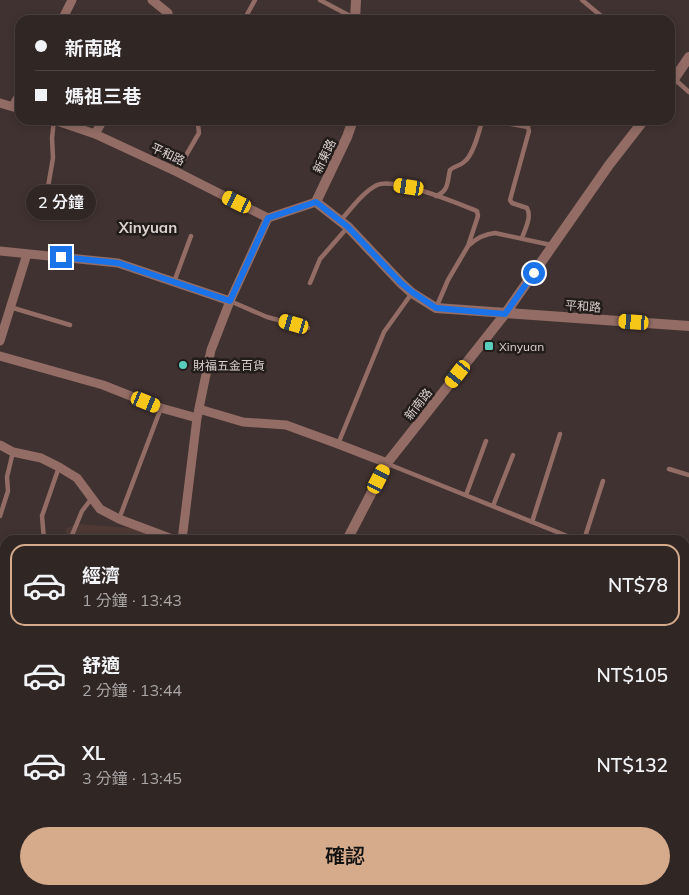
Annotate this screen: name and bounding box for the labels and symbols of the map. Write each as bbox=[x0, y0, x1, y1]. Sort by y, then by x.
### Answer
street label: 新東路 bbox=[309, 137, 339, 175]
street label: 平和路 bbox=[149, 140, 187, 168]
car bbox=[393, 177, 424, 197]
callout: 2 分鐘 bbox=[26, 184, 96, 220]
car bbox=[220, 189, 253, 215]
district label: Xinyuan bbox=[118, 218, 177, 237]
route end bbox=[50, 246, 72, 268]
route start bbox=[523, 262, 545, 284]
street label: 平和路 bbox=[565, 297, 601, 315]
car bbox=[277, 313, 310, 335]
car bbox=[618, 313, 649, 331]
place label: Xinyuan bbox=[499, 339, 544, 354]
marker: Xinyuan bbox=[483, 340, 495, 352]
place label: 財福五金百貨 bbox=[193, 358, 265, 373]
car bbox=[442, 358, 473, 390]
marker: 財福五金百貨 bbox=[177, 359, 189, 371]
street label: 新南路 bbox=[401, 385, 435, 423]
car bbox=[129, 389, 162, 415]
car bbox=[365, 462, 392, 496]

